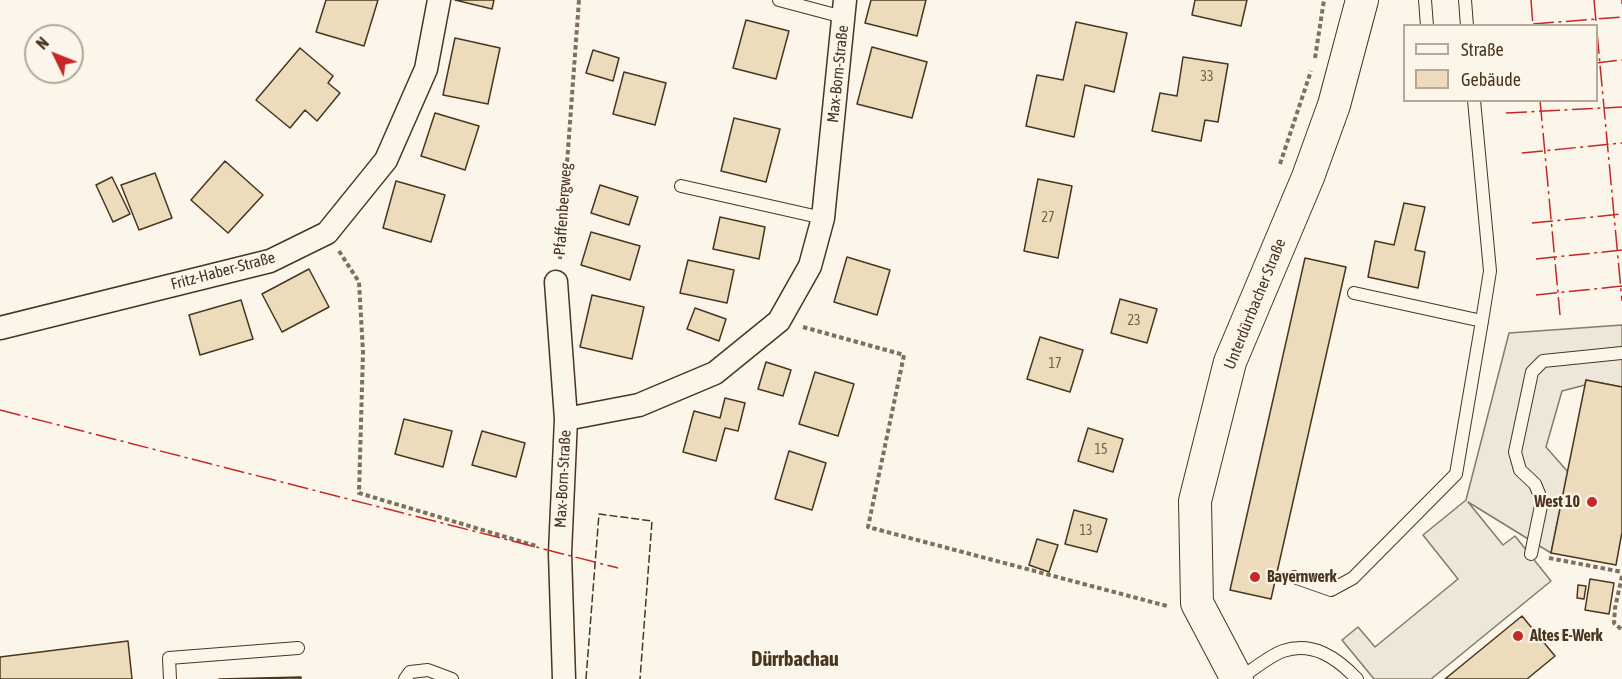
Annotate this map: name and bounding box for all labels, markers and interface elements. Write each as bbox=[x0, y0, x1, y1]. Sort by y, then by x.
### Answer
north arrow bbox=[24, 24, 84, 84]
street label: Max-Born-Straße bbox=[823, 24, 853, 124]
legend bbox=[1403, 24, 1598, 102]
text: N bbox=[32, 33, 52, 53]
text: Straße bbox=[1461, 39, 1504, 60]
house number: 33 bbox=[1200, 69, 1214, 85]
text: Gebäude bbox=[1461, 69, 1521, 90]
street label: Pfaffenbergweg bbox=[550, 162, 576, 256]
house number: 27 bbox=[1041, 210, 1055, 226]
street label: Unterdürrbacher Straße bbox=[1220, 236, 1290, 372]
street label: Fritz-Haber-Straße bbox=[169, 248, 277, 294]
house number: 23 bbox=[1127, 313, 1141, 329]
house number: 17 bbox=[1048, 356, 1062, 372]
street label: Max-Born-Straße bbox=[551, 429, 575, 529]
house number: 15 bbox=[1094, 442, 1108, 458]
place label: West 10 bbox=[1534, 492, 1580, 512]
marker: West 10 bbox=[1585, 495, 1599, 509]
house number: 13 bbox=[1079, 523, 1093, 539]
place label: Bayernwerk bbox=[1267, 567, 1337, 587]
marker: Bayernwerk bbox=[1248, 570, 1262, 584]
place label: Altes E-Werk bbox=[1530, 626, 1603, 646]
marker: Altes E-Werk bbox=[1511, 629, 1525, 643]
district label: Dürrbachau bbox=[751, 648, 839, 672]

